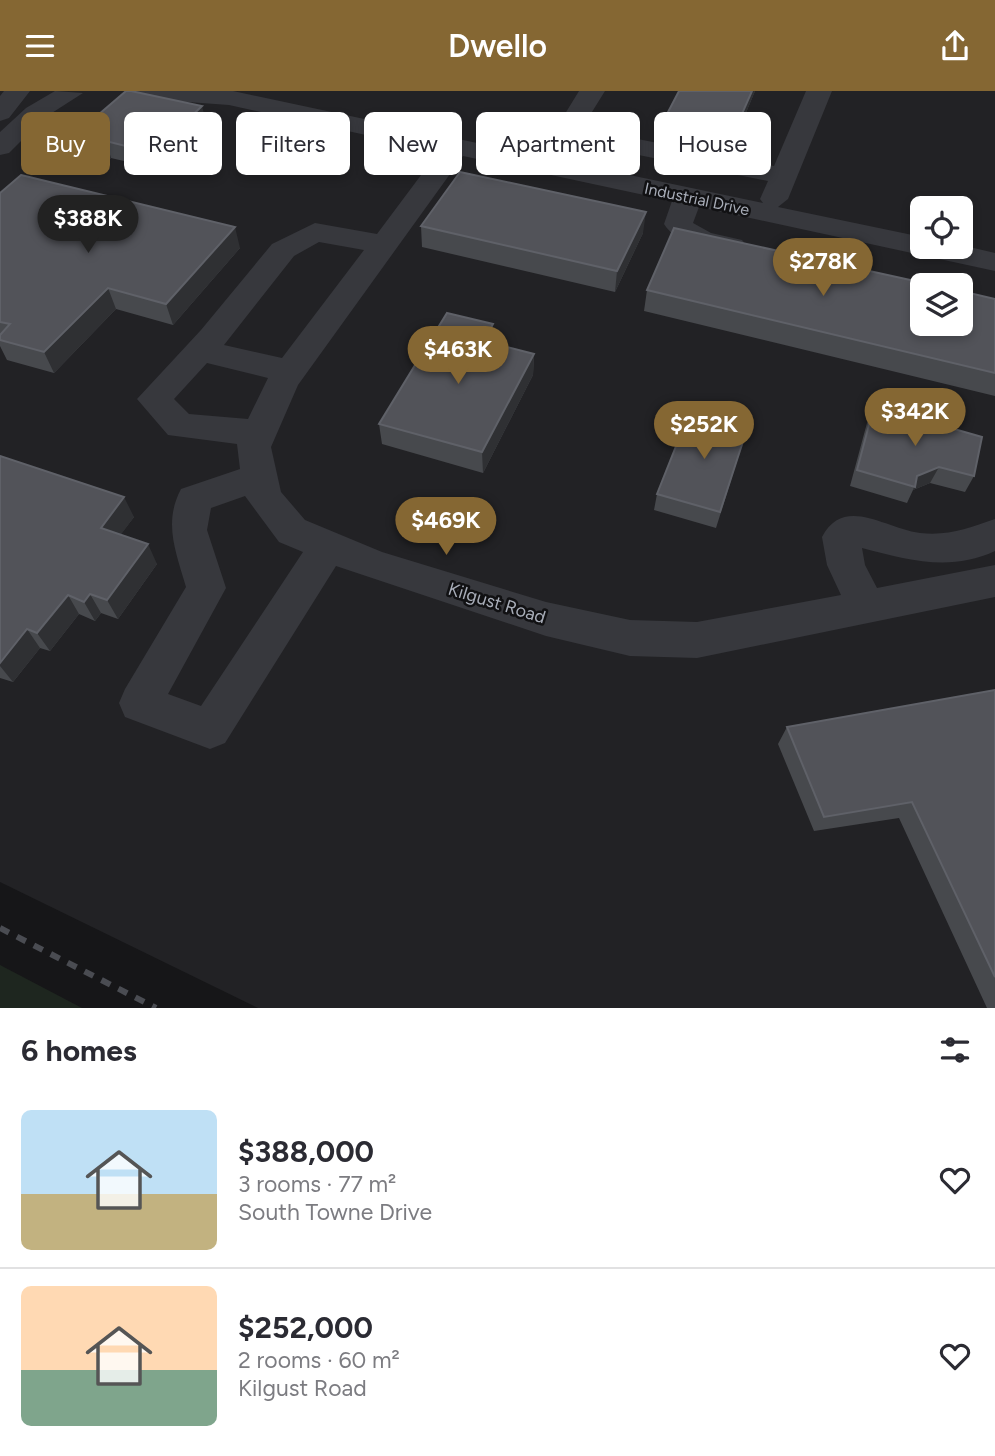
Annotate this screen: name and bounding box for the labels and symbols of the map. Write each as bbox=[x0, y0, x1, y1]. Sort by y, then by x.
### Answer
street label: Industrial Drive bbox=[643, 179, 751, 219]
pin: $388K bbox=[39, 195, 137, 255]
pin: $278K bbox=[774, 239, 872, 298]
pin: $463K bbox=[409, 327, 507, 386]
pin: $342K bbox=[866, 389, 964, 448]
pin: $252K bbox=[655, 401, 753, 461]
pin: $469K bbox=[397, 497, 495, 557]
street label: Kilgust Road bbox=[446, 578, 548, 628]

